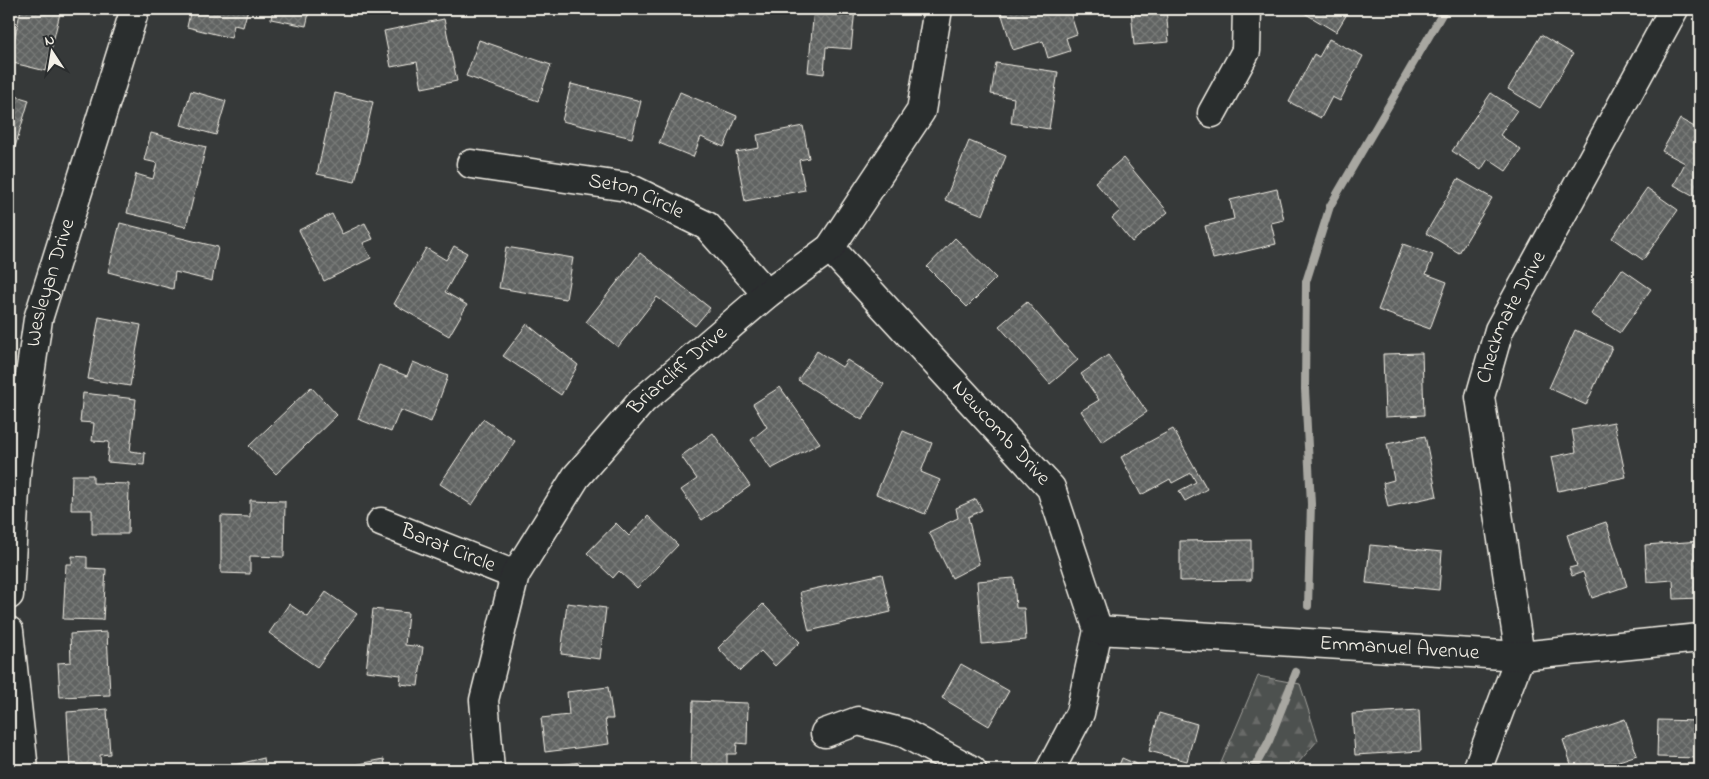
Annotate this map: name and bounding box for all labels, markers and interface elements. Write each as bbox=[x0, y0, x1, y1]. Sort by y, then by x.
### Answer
north arrow bbox=[28, 28, 78, 78]
text: N bbox=[43, 29, 56, 52]
street label: Seton Circle bbox=[586, 166, 689, 228]
street label: Wesleyan Drive bbox=[19, 215, 84, 349]
street label: Checkmate Drive bbox=[1470, 245, 1554, 387]
street label: Briarcliff Drive bbox=[620, 319, 735, 423]
street label: Newcomb Drive bbox=[944, 374, 1058, 493]
street label: Barat Circle bbox=[395, 516, 500, 581]
street label: Emmanuel Avenue bbox=[1319, 629, 1481, 668]

